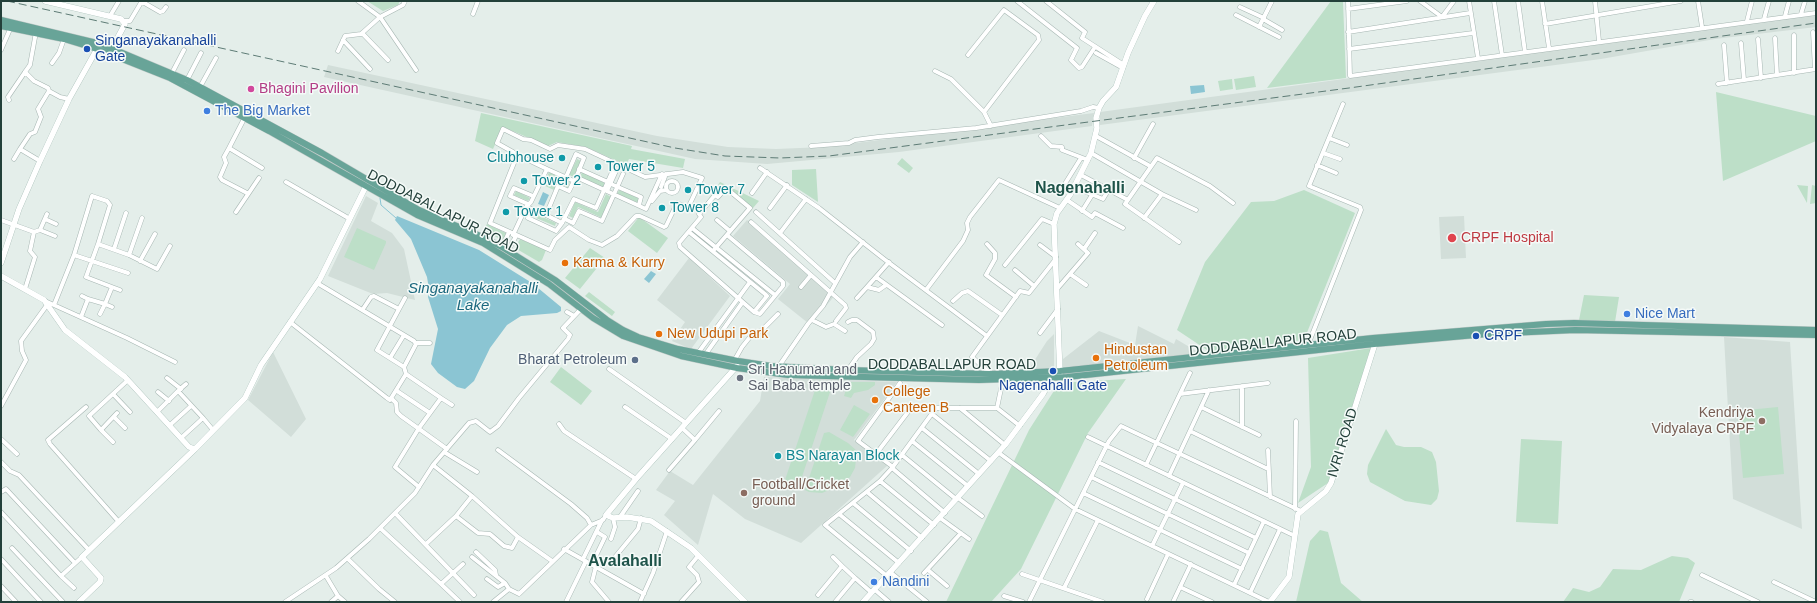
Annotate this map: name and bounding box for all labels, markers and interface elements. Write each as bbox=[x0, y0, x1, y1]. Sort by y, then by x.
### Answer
place label: Singanayakanahalli Gate bbox=[95, 33, 216, 66]
marker: Singanayakanahalli Gate bbox=[82, 44, 92, 54]
place label: Bhagini Pavilion bbox=[259, 81, 359, 97]
marker: Bhagini Pavilion bbox=[246, 84, 256, 94]
place label: The Big Market bbox=[215, 103, 310, 119]
marker: The Big Market bbox=[202, 106, 212, 116]
place label: Clubhouse bbox=[487, 150, 554, 166]
marker: Clubhouse bbox=[557, 153, 567, 163]
place label: Tower 5 bbox=[606, 159, 655, 175]
marker: Tower 5 bbox=[593, 162, 603, 172]
street label: DODDABALLAPUR ROAD bbox=[364, 166, 522, 258]
place label: Tower 2 bbox=[532, 173, 581, 189]
marker: Tower 2 bbox=[519, 176, 529, 186]
district label: Nagenahalli bbox=[1035, 179, 1125, 199]
place label: Tower 7 bbox=[696, 182, 745, 198]
marker: Tower 7 bbox=[683, 185, 693, 195]
place label: Tower 8 bbox=[670, 200, 719, 216]
marker: Tower 8 bbox=[657, 203, 667, 213]
place label: Tower 1 bbox=[514, 204, 563, 220]
marker: Tower 1 bbox=[501, 207, 511, 217]
place label: CRPF Hospital bbox=[1461, 230, 1554, 246]
marker: CRPF Hospital bbox=[1446, 232, 1458, 244]
place label: Karma & Kurry bbox=[573, 255, 665, 271]
marker: Karma & Kurry bbox=[560, 258, 570, 268]
water label: Singanayakanahalli Lake bbox=[408, 280, 538, 315]
place label: Nice Mart bbox=[1635, 306, 1695, 322]
marker: Nice Mart bbox=[1622, 309, 1632, 319]
place label: New Udupi Park bbox=[667, 326, 768, 342]
street label: DODDABALLAPUR ROAD bbox=[1189, 326, 1357, 360]
place label: CRPF bbox=[1484, 328, 1522, 344]
marker: New Udupi Park bbox=[654, 329, 664, 339]
marker: CRPF bbox=[1471, 331, 1481, 341]
place label: Hindustan Petroleum bbox=[1104, 342, 1168, 374]
place label: Bharat Petroleum bbox=[518, 352, 627, 368]
marker: Hindustan Petroleum bbox=[1091, 353, 1101, 363]
marker: Bharat Petroleum bbox=[630, 355, 640, 365]
street label: DODDABALLAPUR ROAD bbox=[868, 357, 1036, 373]
place label: Sri Hanuman and Sai Baba temple bbox=[748, 362, 857, 394]
marker: Nagenahalli Gate bbox=[1048, 366, 1058, 376]
marker: Sri Hanuman and Sai Baba temple bbox=[735, 373, 745, 383]
place label: Nagenahalli Gate bbox=[999, 378, 1107, 394]
place label: College Canteen B bbox=[883, 384, 949, 416]
marker: College Canteen B bbox=[870, 395, 880, 405]
place label: Kendriya Vidyalaya CRPF bbox=[1652, 405, 1754, 438]
street label: IVRI ROAD bbox=[1325, 406, 1361, 480]
marker: Kendriya Vidyalaya CRPF bbox=[1757, 416, 1767, 426]
place label: BS Narayan Block bbox=[786, 448, 900, 464]
marker: BS Narayan Block bbox=[773, 451, 783, 461]
place label: Football/Cricket ground bbox=[752, 477, 849, 510]
marker: Football/Cricket ground bbox=[739, 488, 749, 498]
district label: Avalahalli bbox=[588, 552, 662, 572]
place label: Nandini bbox=[882, 574, 929, 590]
marker: Nandini bbox=[869, 577, 879, 587]

